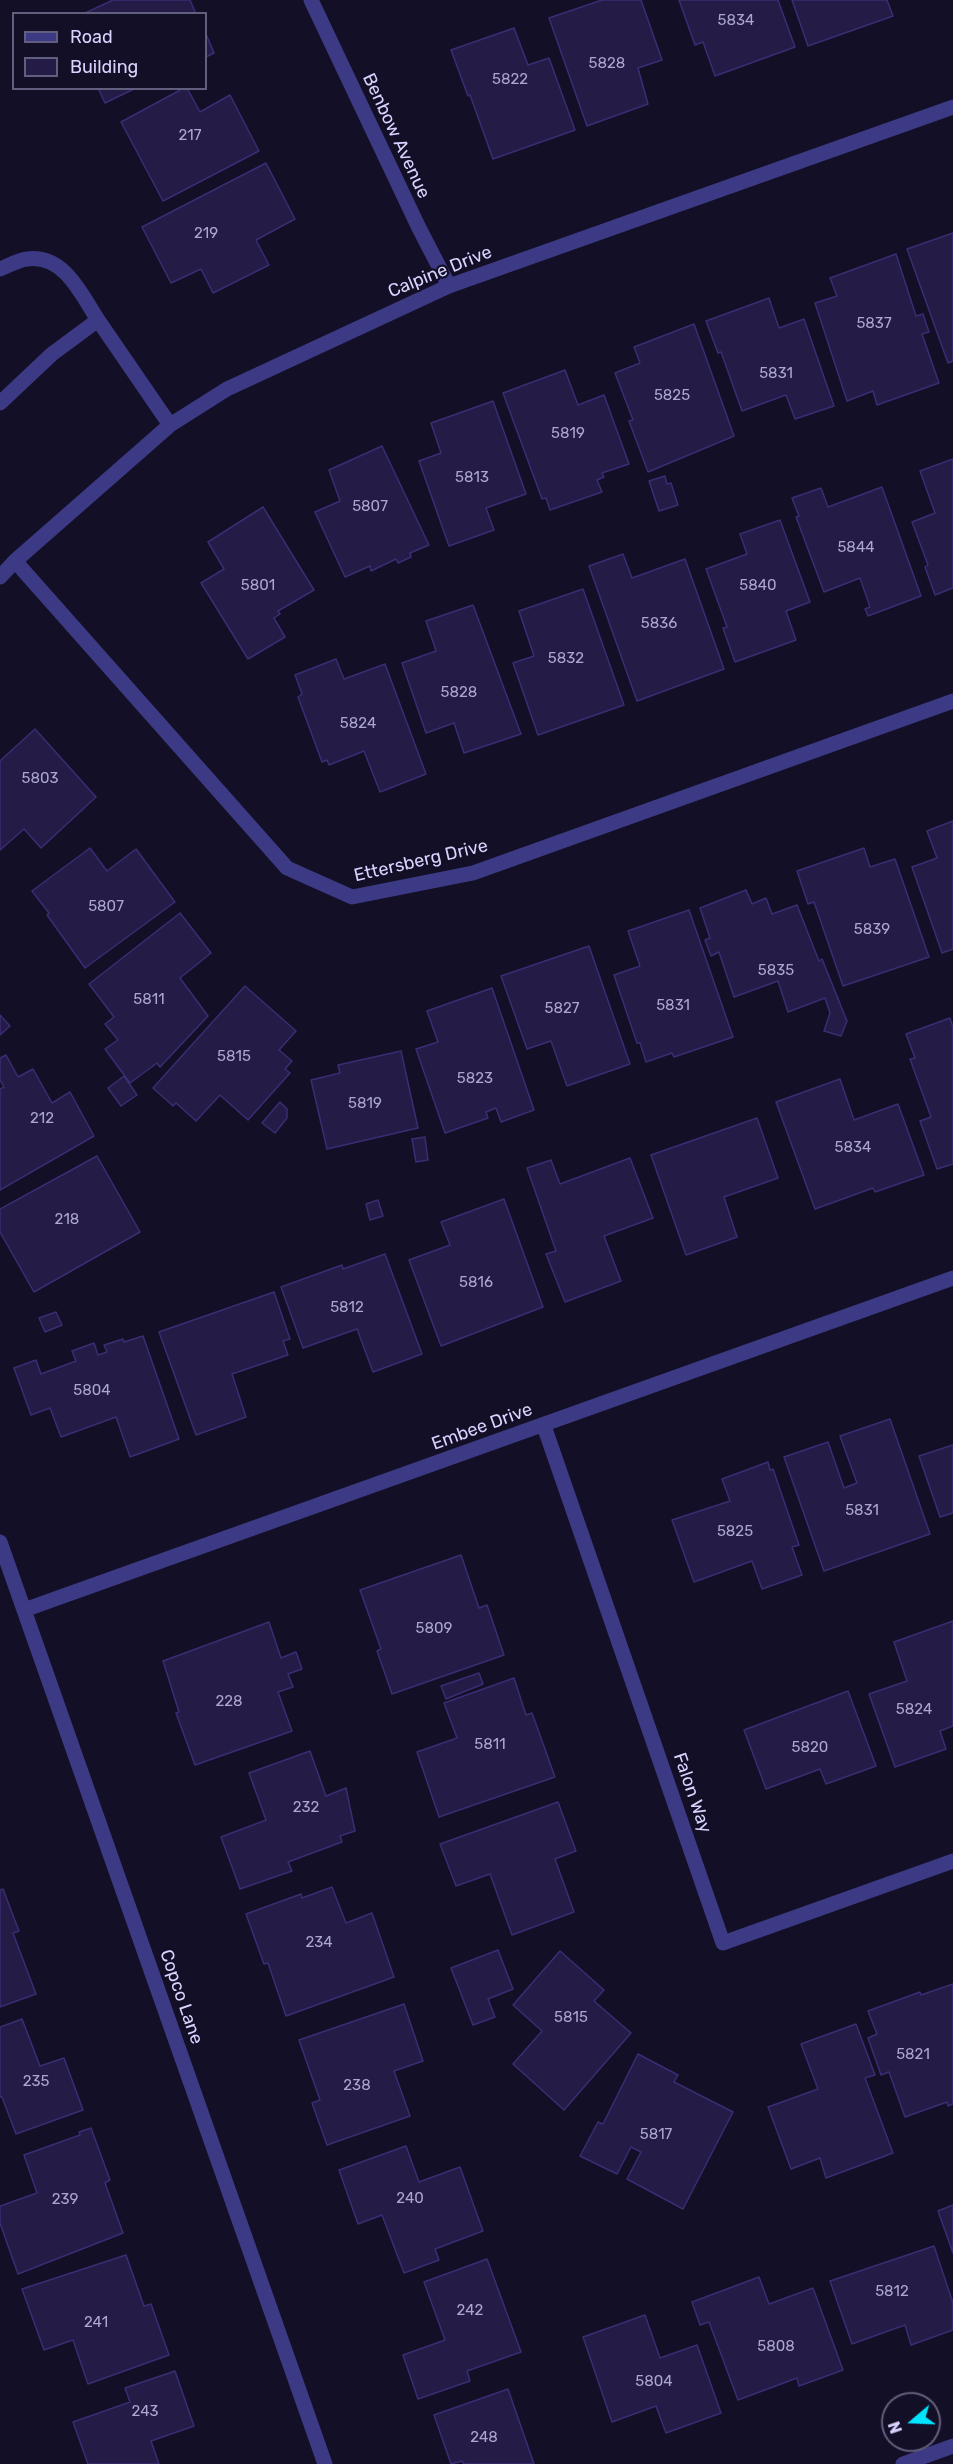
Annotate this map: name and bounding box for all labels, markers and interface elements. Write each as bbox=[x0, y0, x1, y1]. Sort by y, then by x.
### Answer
legend bbox=[12, 12, 207, 90]
house number: 5834 bbox=[718, 12, 754, 30]
text: Road bbox=[70, 26, 113, 48]
house number: 5828 bbox=[589, 55, 625, 73]
text: Building bbox=[70, 56, 138, 78]
street label: Benbow Avenue bbox=[358, 70, 434, 202]
house number: 5822 bbox=[492, 71, 528, 89]
house number: 217 bbox=[179, 127, 201, 145]
house number: 219 bbox=[194, 225, 218, 243]
street label: Calpine Drive bbox=[385, 241, 495, 303]
house number: 5837 bbox=[856, 315, 892, 333]
house number: 5831 bbox=[759, 365, 793, 383]
house number: 5825 bbox=[654, 387, 690, 405]
house number: 5819 bbox=[551, 425, 585, 443]
house number: 5813 bbox=[455, 469, 489, 487]
house number: 5807 bbox=[352, 498, 388, 516]
house number: 5844 bbox=[837, 539, 875, 557]
house number: 5801 bbox=[241, 577, 275, 595]
house number: 5840 bbox=[739, 577, 777, 595]
house number: 5836 bbox=[641, 615, 677, 633]
house number: 5832 bbox=[548, 650, 584, 668]
house number: 5828 bbox=[441, 684, 477, 702]
house number: 5824 bbox=[340, 715, 376, 733]
house number: 5803 bbox=[22, 770, 58, 788]
street label: Ettersberg Drive bbox=[352, 835, 490, 887]
house number: 5807 bbox=[88, 898, 124, 916]
house number: 5839 bbox=[854, 921, 890, 939]
house number: 5835 bbox=[758, 962, 794, 980]
house number: 5811 bbox=[133, 991, 165, 1009]
house number: 5831 bbox=[656, 997, 690, 1015]
house number: 5827 bbox=[545, 1000, 579, 1018]
house number: 5815 bbox=[217, 1048, 251, 1066]
house number: 5823 bbox=[457, 1070, 493, 1088]
house number: 5819 bbox=[348, 1095, 382, 1113]
house number: 212 bbox=[30, 1110, 54, 1128]
house number: 5834 bbox=[835, 1139, 871, 1157]
house number: 218 bbox=[55, 1211, 79, 1229]
house number: 5816 bbox=[459, 1274, 493, 1292]
house number: 5812 bbox=[330, 1299, 364, 1317]
house number: 5804 bbox=[73, 1382, 111, 1400]
street label: Embee Drive bbox=[429, 1399, 535, 1455]
house number: 5831 bbox=[845, 1502, 879, 1520]
house number: 5825 bbox=[717, 1523, 753, 1541]
house number: 5809 bbox=[416, 1620, 452, 1638]
house number: 228 bbox=[215, 1693, 243, 1711]
house number: 5824 bbox=[896, 1701, 932, 1719]
house number: 5811 bbox=[474, 1736, 506, 1754]
house number: 5820 bbox=[792, 1739, 828, 1757]
street label: Falon Way bbox=[668, 1750, 716, 1836]
house number: 232 bbox=[293, 1799, 319, 1817]
house number: 234 bbox=[305, 1934, 333, 1952]
street label: Copco Lane bbox=[155, 1947, 207, 2047]
house number: 5815 bbox=[554, 2009, 588, 2027]
house number: 5821 bbox=[896, 2046, 930, 2064]
house number: 235 bbox=[23, 2073, 49, 2091]
house number: 238 bbox=[343, 2077, 371, 2095]
house number: 5817 bbox=[640, 2126, 672, 2144]
house number: 240 bbox=[396, 2190, 424, 2208]
house number: 239 bbox=[52, 2191, 78, 2209]
house number: 5812 bbox=[875, 2283, 909, 2301]
house number: 242 bbox=[457, 2302, 483, 2320]
house number: 241 bbox=[84, 2314, 108, 2332]
house number: 5808 bbox=[757, 2338, 795, 2356]
house number: 5804 bbox=[635, 2373, 673, 2391]
north arrow bbox=[881, 2392, 941, 2452]
house number: 243 bbox=[132, 2403, 158, 2421]
text: N bbox=[885, 2419, 906, 2436]
house number: 248 bbox=[470, 2429, 498, 2447]

